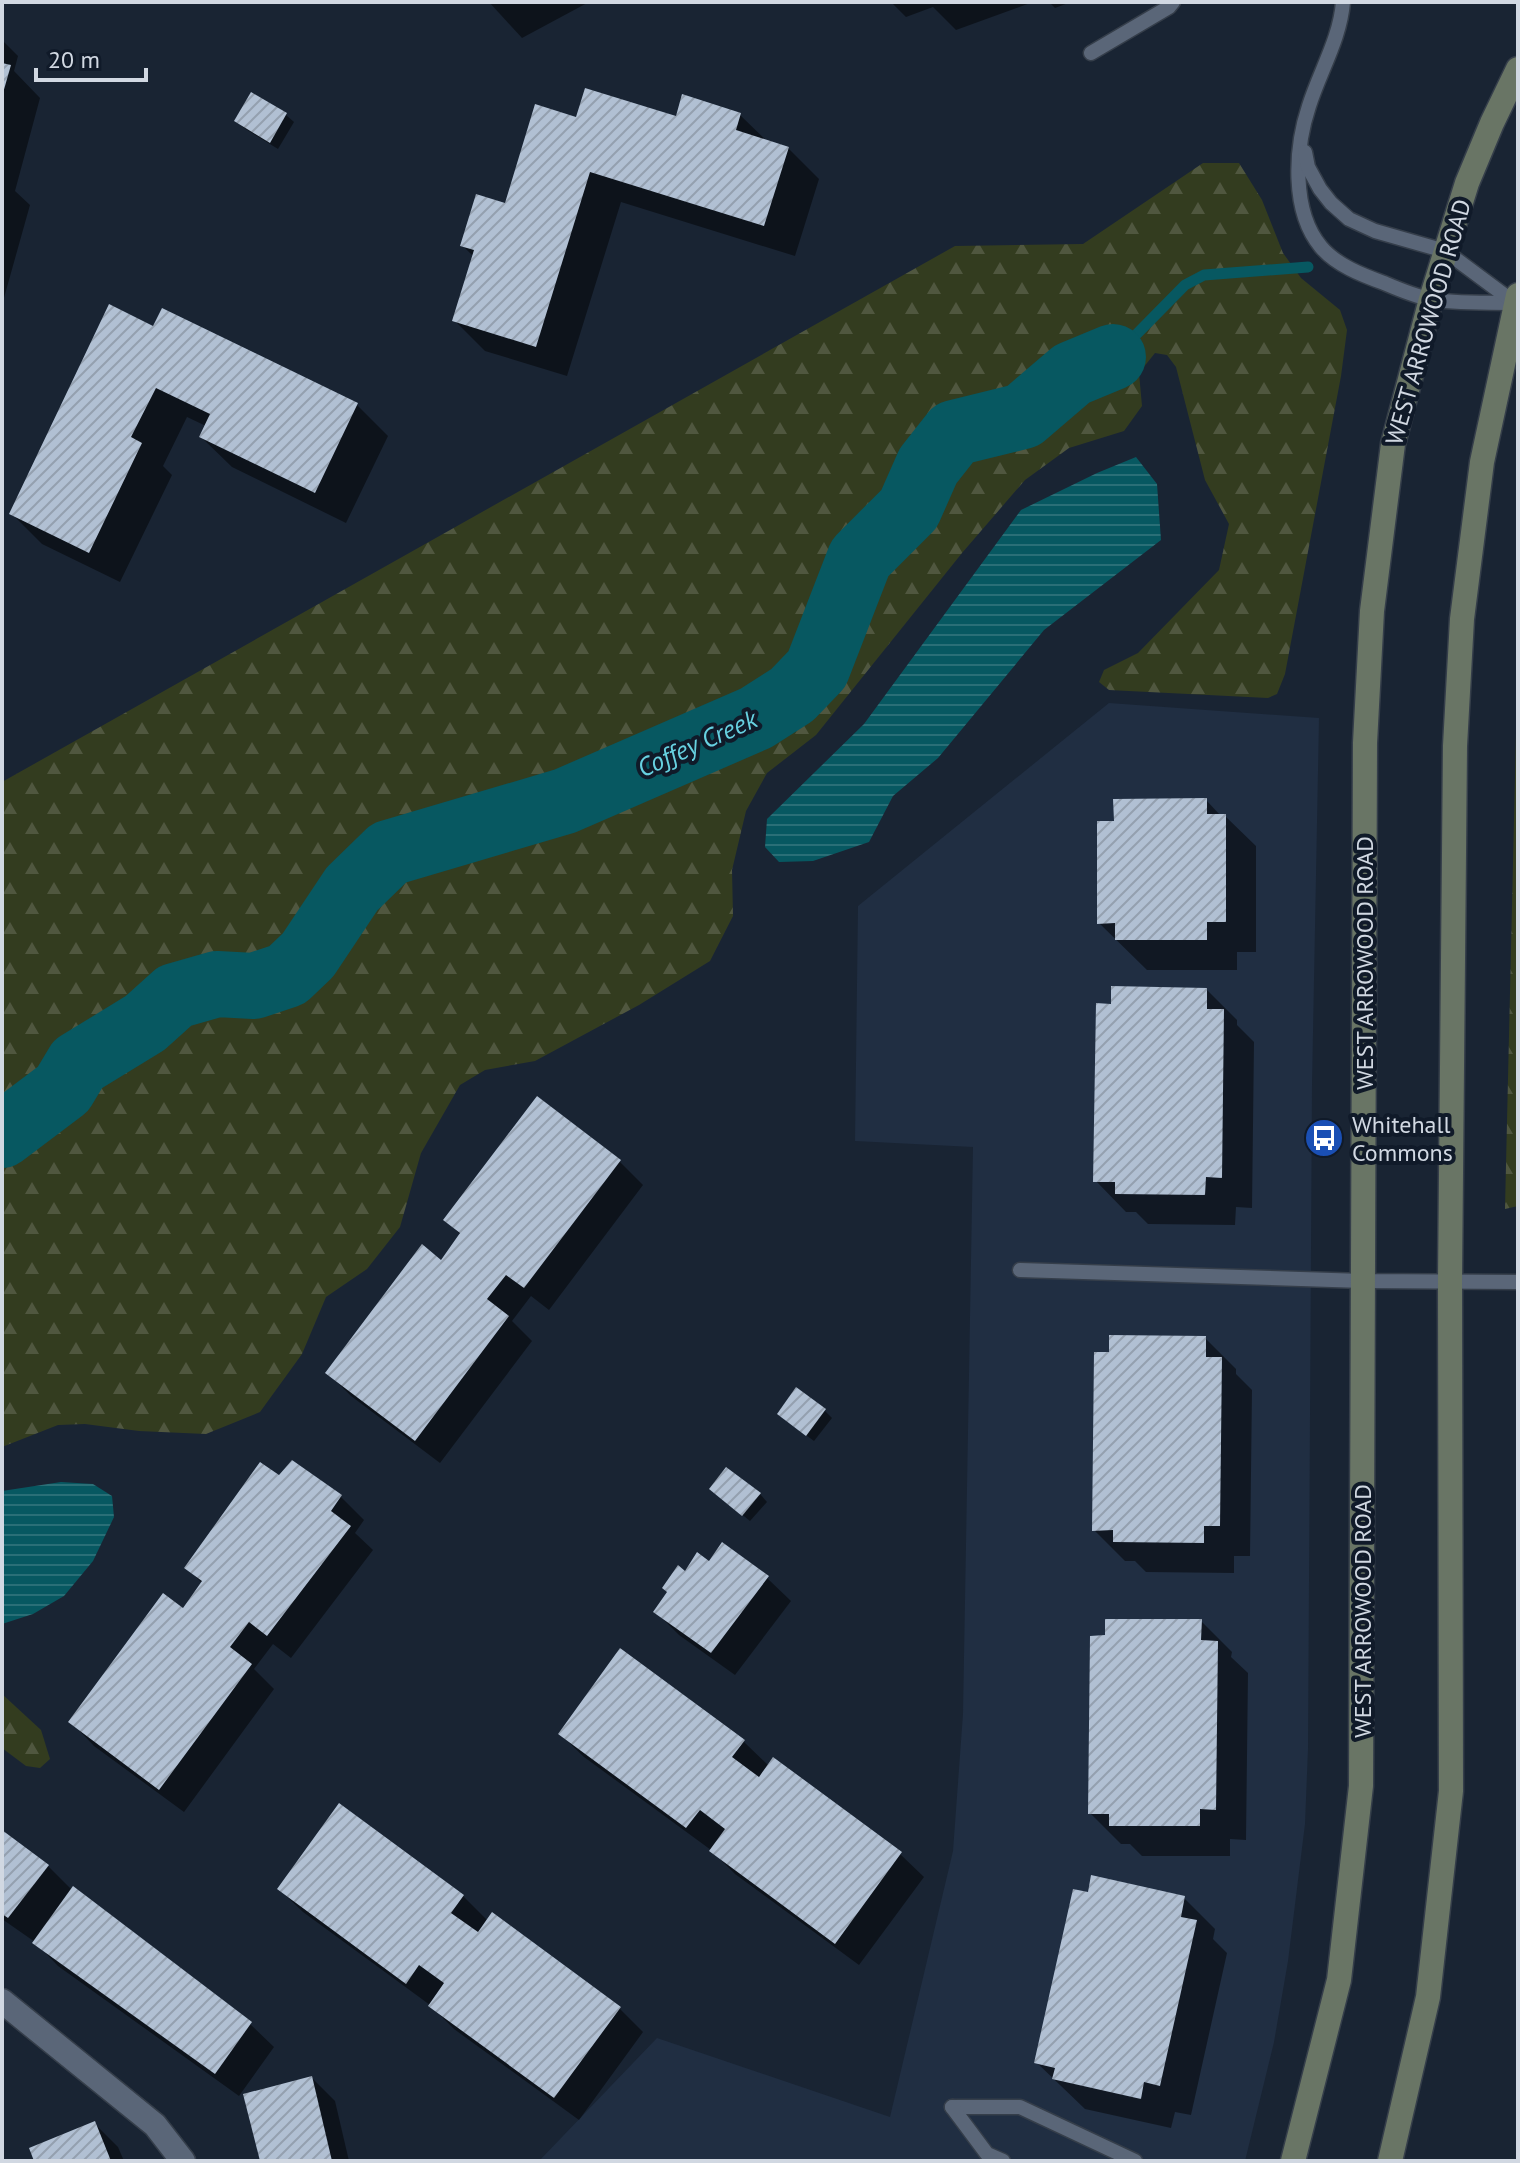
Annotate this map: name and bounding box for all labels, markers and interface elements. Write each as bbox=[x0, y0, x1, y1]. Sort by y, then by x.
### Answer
scale bar bbox=[36, 32, 146, 82]
text: 20 m bbox=[48, 44, 100, 75]
street label: WEST ARROWOOD ROAD bbox=[1378, 196, 1478, 448]
water label: Coffey Creek bbox=[632, 701, 763, 784]
street label: WEST ARROWOOD ROAD bbox=[1349, 836, 1380, 1090]
place label: Whitehall Commons bbox=[1352, 1109, 1453, 1168]
bus stop icon: Whitehall Commons bbox=[1303, 1117, 1345, 1159]
street label: WEST ARROWOOD ROAD bbox=[1347, 1484, 1378, 1738]

